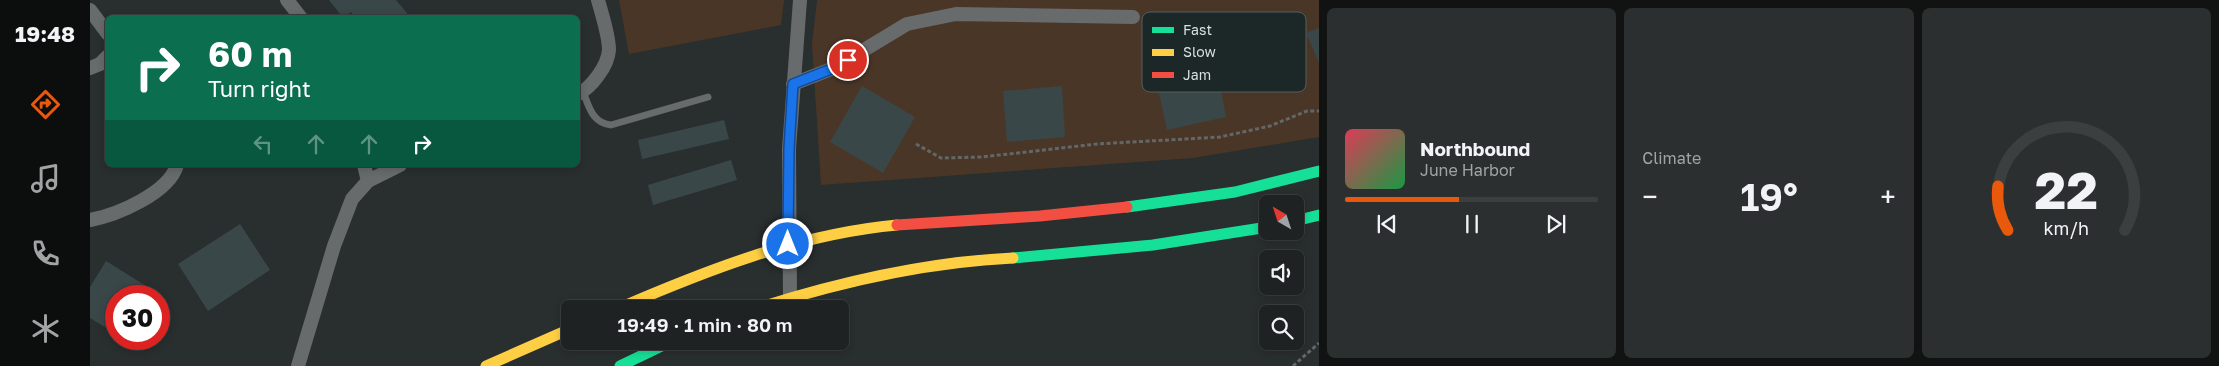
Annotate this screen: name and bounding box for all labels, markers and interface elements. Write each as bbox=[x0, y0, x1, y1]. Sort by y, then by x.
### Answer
legend bbox=[1142, 12, 1306, 92]
text: 19:48 bbox=[15, 20, 75, 47]
text: Fast bbox=[1183, 21, 1212, 38]
text: 60 m bbox=[208, 33, 292, 75]
icon: right bbox=[125, 35, 190, 100]
pin bbox=[827, 39, 869, 81]
text: Slow bbox=[1183, 43, 1216, 60]
icon: arrive bbox=[834, 46, 862, 74]
text: Jam bbox=[1183, 66, 1211, 83]
text: Turn right bbox=[208, 75, 311, 102]
icon: directions bbox=[28, 87, 63, 122]
icon: left bbox=[249, 130, 277, 158]
icon: ahead bbox=[302, 130, 330, 158]
icon: ahead bbox=[355, 130, 383, 158]
icon: right bbox=[408, 130, 436, 158]
text: Northbound bbox=[1420, 137, 1530, 160]
text: Climate bbox=[1642, 148, 1701, 168]
text: 22 bbox=[2035, 158, 2098, 220]
text: June Harbor bbox=[1420, 160, 1515, 180]
icon: music bbox=[28, 161, 63, 196]
text: 19° bbox=[1740, 174, 1798, 219]
text: − bbox=[1642, 180, 1658, 213]
text: + bbox=[1880, 180, 1896, 213]
north arrow bbox=[1259, 195, 1304, 240]
map controls bbox=[1259, 195, 1304, 350]
icon: previous bbox=[1373, 210, 1401, 238]
icon: pause bbox=[1458, 210, 1486, 238]
icon: next bbox=[1542, 210, 1570, 238]
position arrow bbox=[761, 217, 813, 269]
text: km/h bbox=[2044, 217, 2089, 239]
icon: phone bbox=[28, 236, 63, 271]
button: sound bbox=[1259, 250, 1304, 295]
speed limit sign: 30 bbox=[105, 285, 170, 350]
button: search bbox=[1259, 305, 1304, 350]
icon: climate bbox=[28, 311, 63, 346]
text: 19:49 · 1 min · 80 m bbox=[618, 313, 792, 336]

